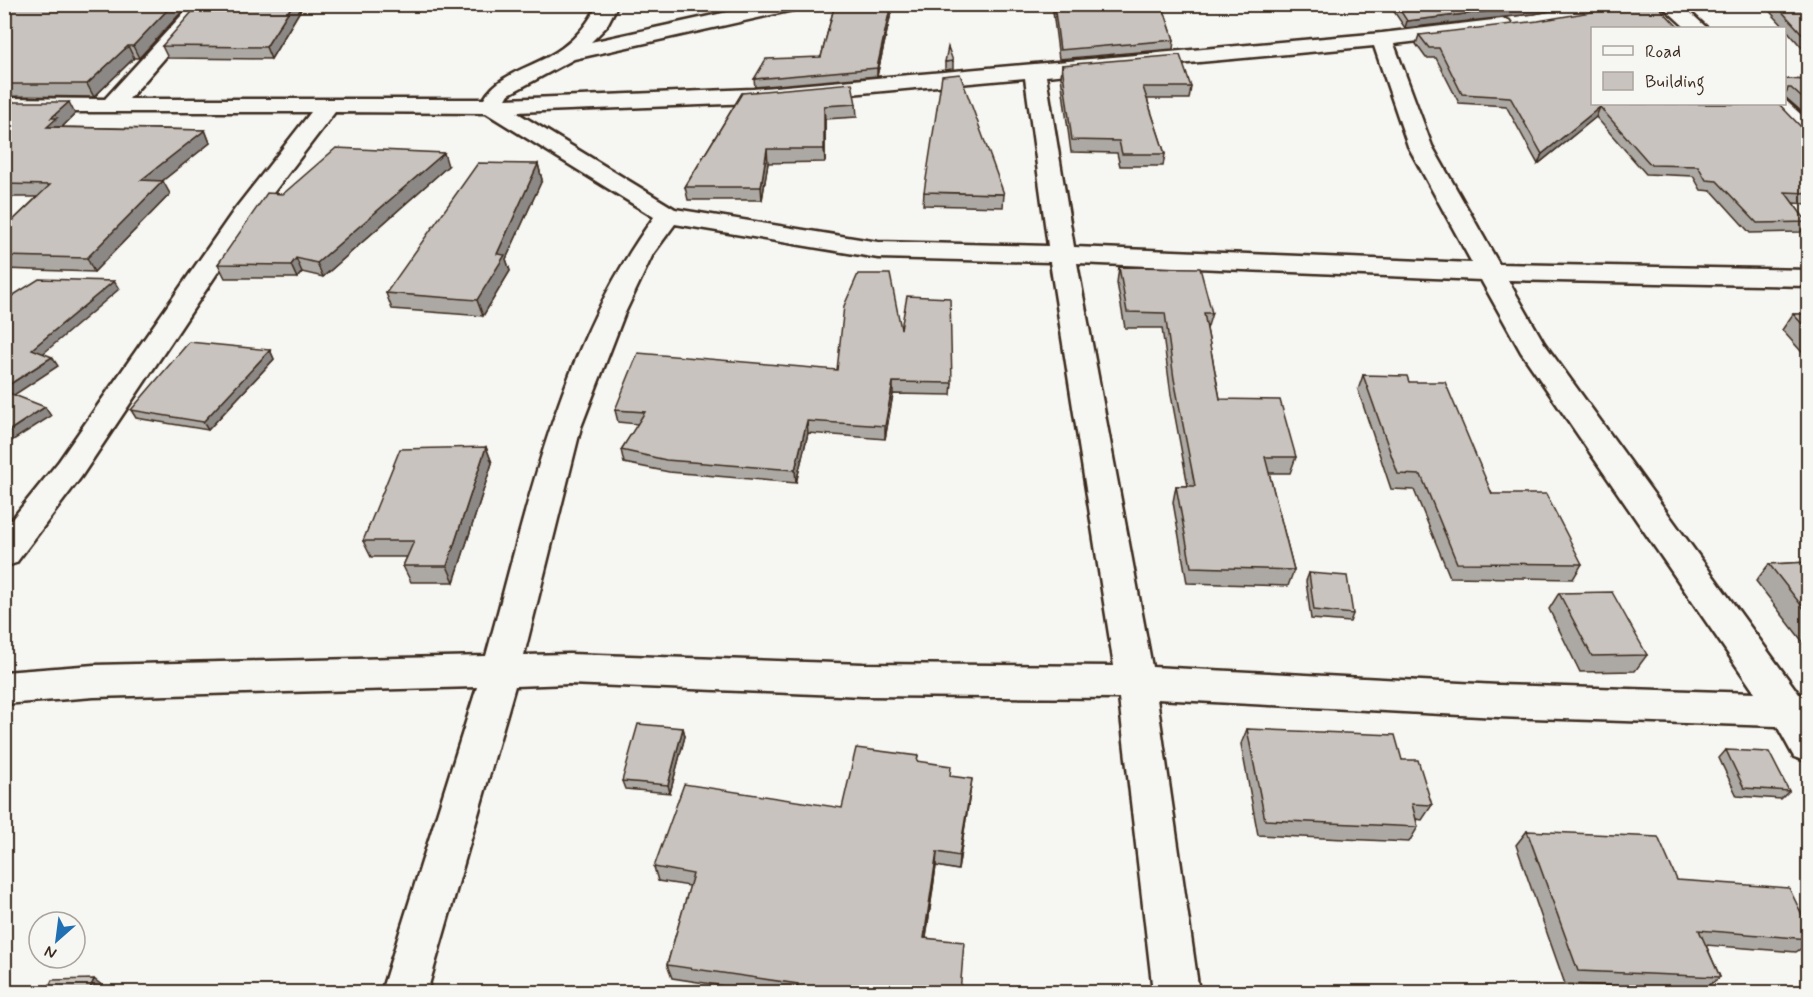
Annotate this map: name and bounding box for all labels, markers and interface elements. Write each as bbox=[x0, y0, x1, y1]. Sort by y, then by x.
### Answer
legend bbox=[1591, 27, 1786, 105]
text: Road bbox=[1645, 40, 1681, 64]
text: Building bbox=[1645, 70, 1705, 96]
north arrow bbox=[27, 910, 87, 970]
text: N bbox=[41, 940, 60, 964]

